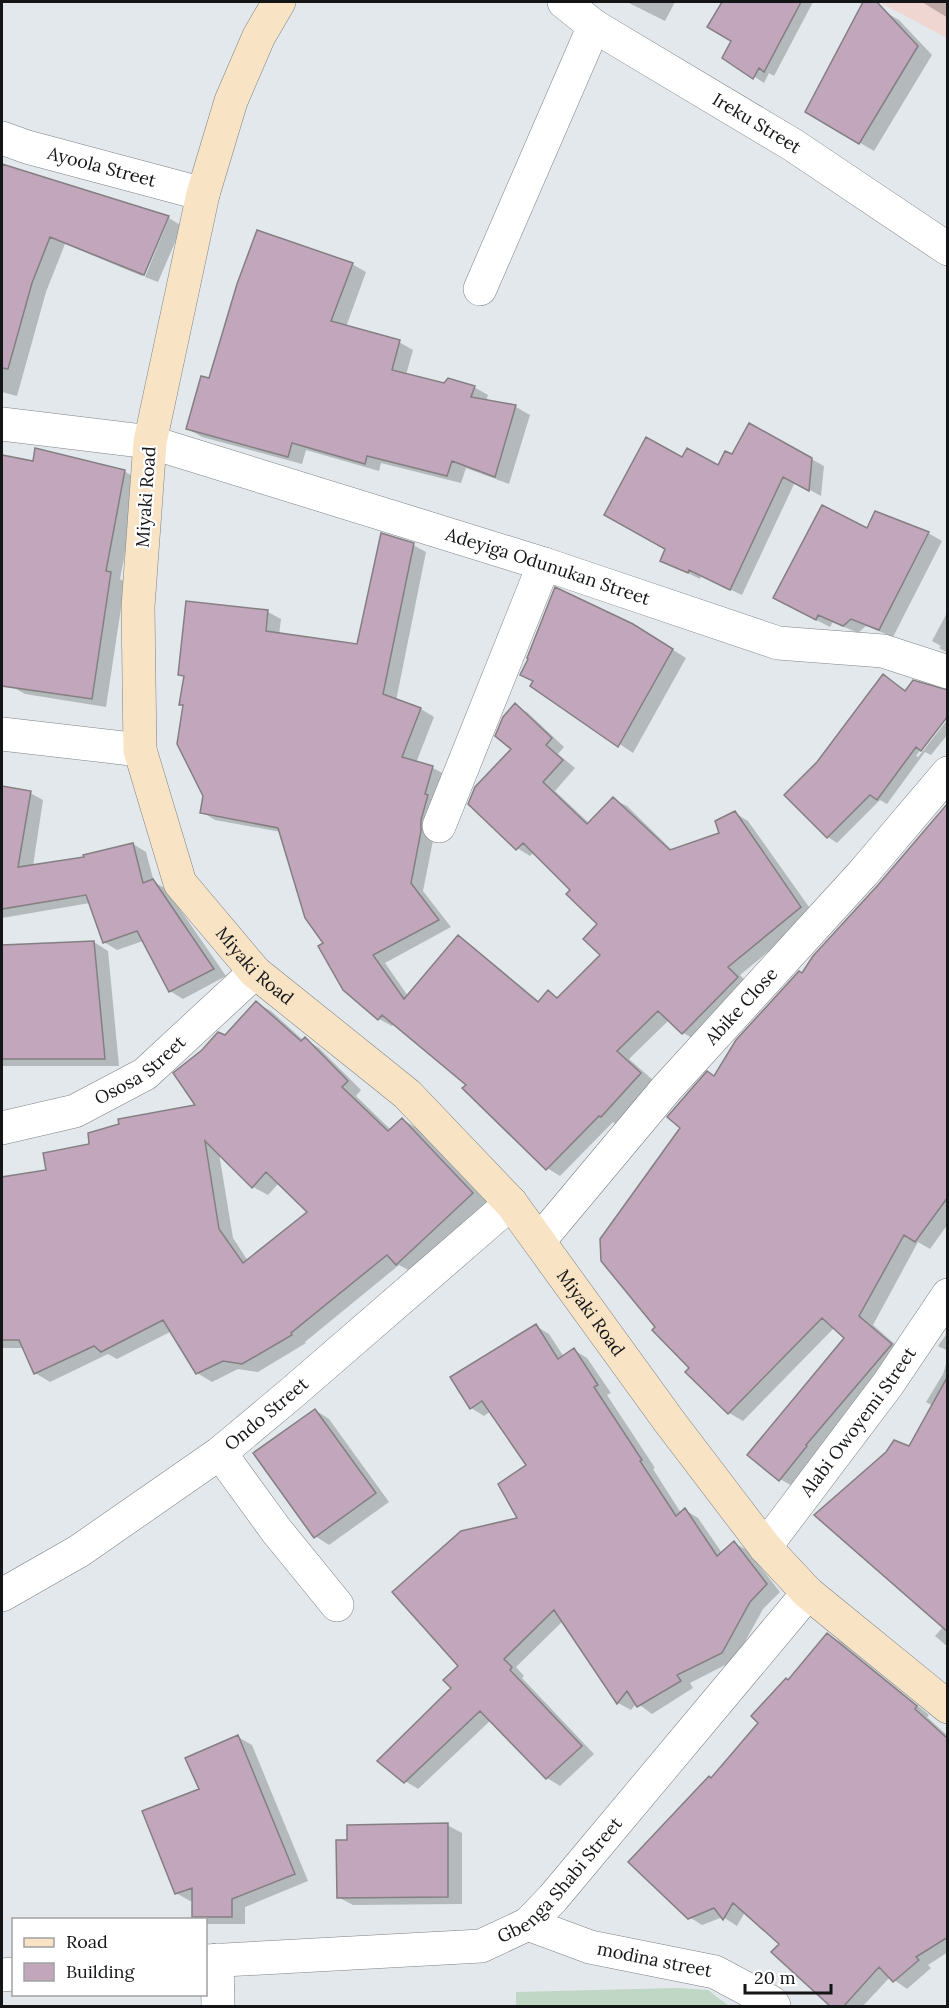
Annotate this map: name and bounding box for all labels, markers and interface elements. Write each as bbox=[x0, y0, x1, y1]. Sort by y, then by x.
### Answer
street label: Ireku Street bbox=[708, 87, 806, 158]
street label: Ayoola Street bbox=[44, 141, 159, 192]
street label: Miyaki Road bbox=[130, 445, 161, 548]
street label: Adeyiga Odunukan Street bbox=[442, 522, 653, 610]
street label: Miyaki Road bbox=[211, 922, 299, 1010]
street label: Abike Close bbox=[699, 962, 782, 1050]
street label: Ososa Street bbox=[90, 1030, 190, 1110]
street label: Miyaki Road bbox=[552, 1265, 630, 1361]
street label: Alabi Owoyemi Street bbox=[794, 1342, 921, 1502]
street label: Ondo Street bbox=[220, 1372, 313, 1455]
street label: Gbenga Shabi Street bbox=[493, 1812, 627, 1948]
legend bbox=[12, 1918, 207, 1996]
text: Road bbox=[66, 1930, 108, 1953]
street label: modina street bbox=[595, 1937, 714, 1982]
scale bar bbox=[745, 1957, 830, 1995]
text: Building bbox=[66, 1960, 136, 1983]
text: 20 m bbox=[754, 1966, 796, 1989]

